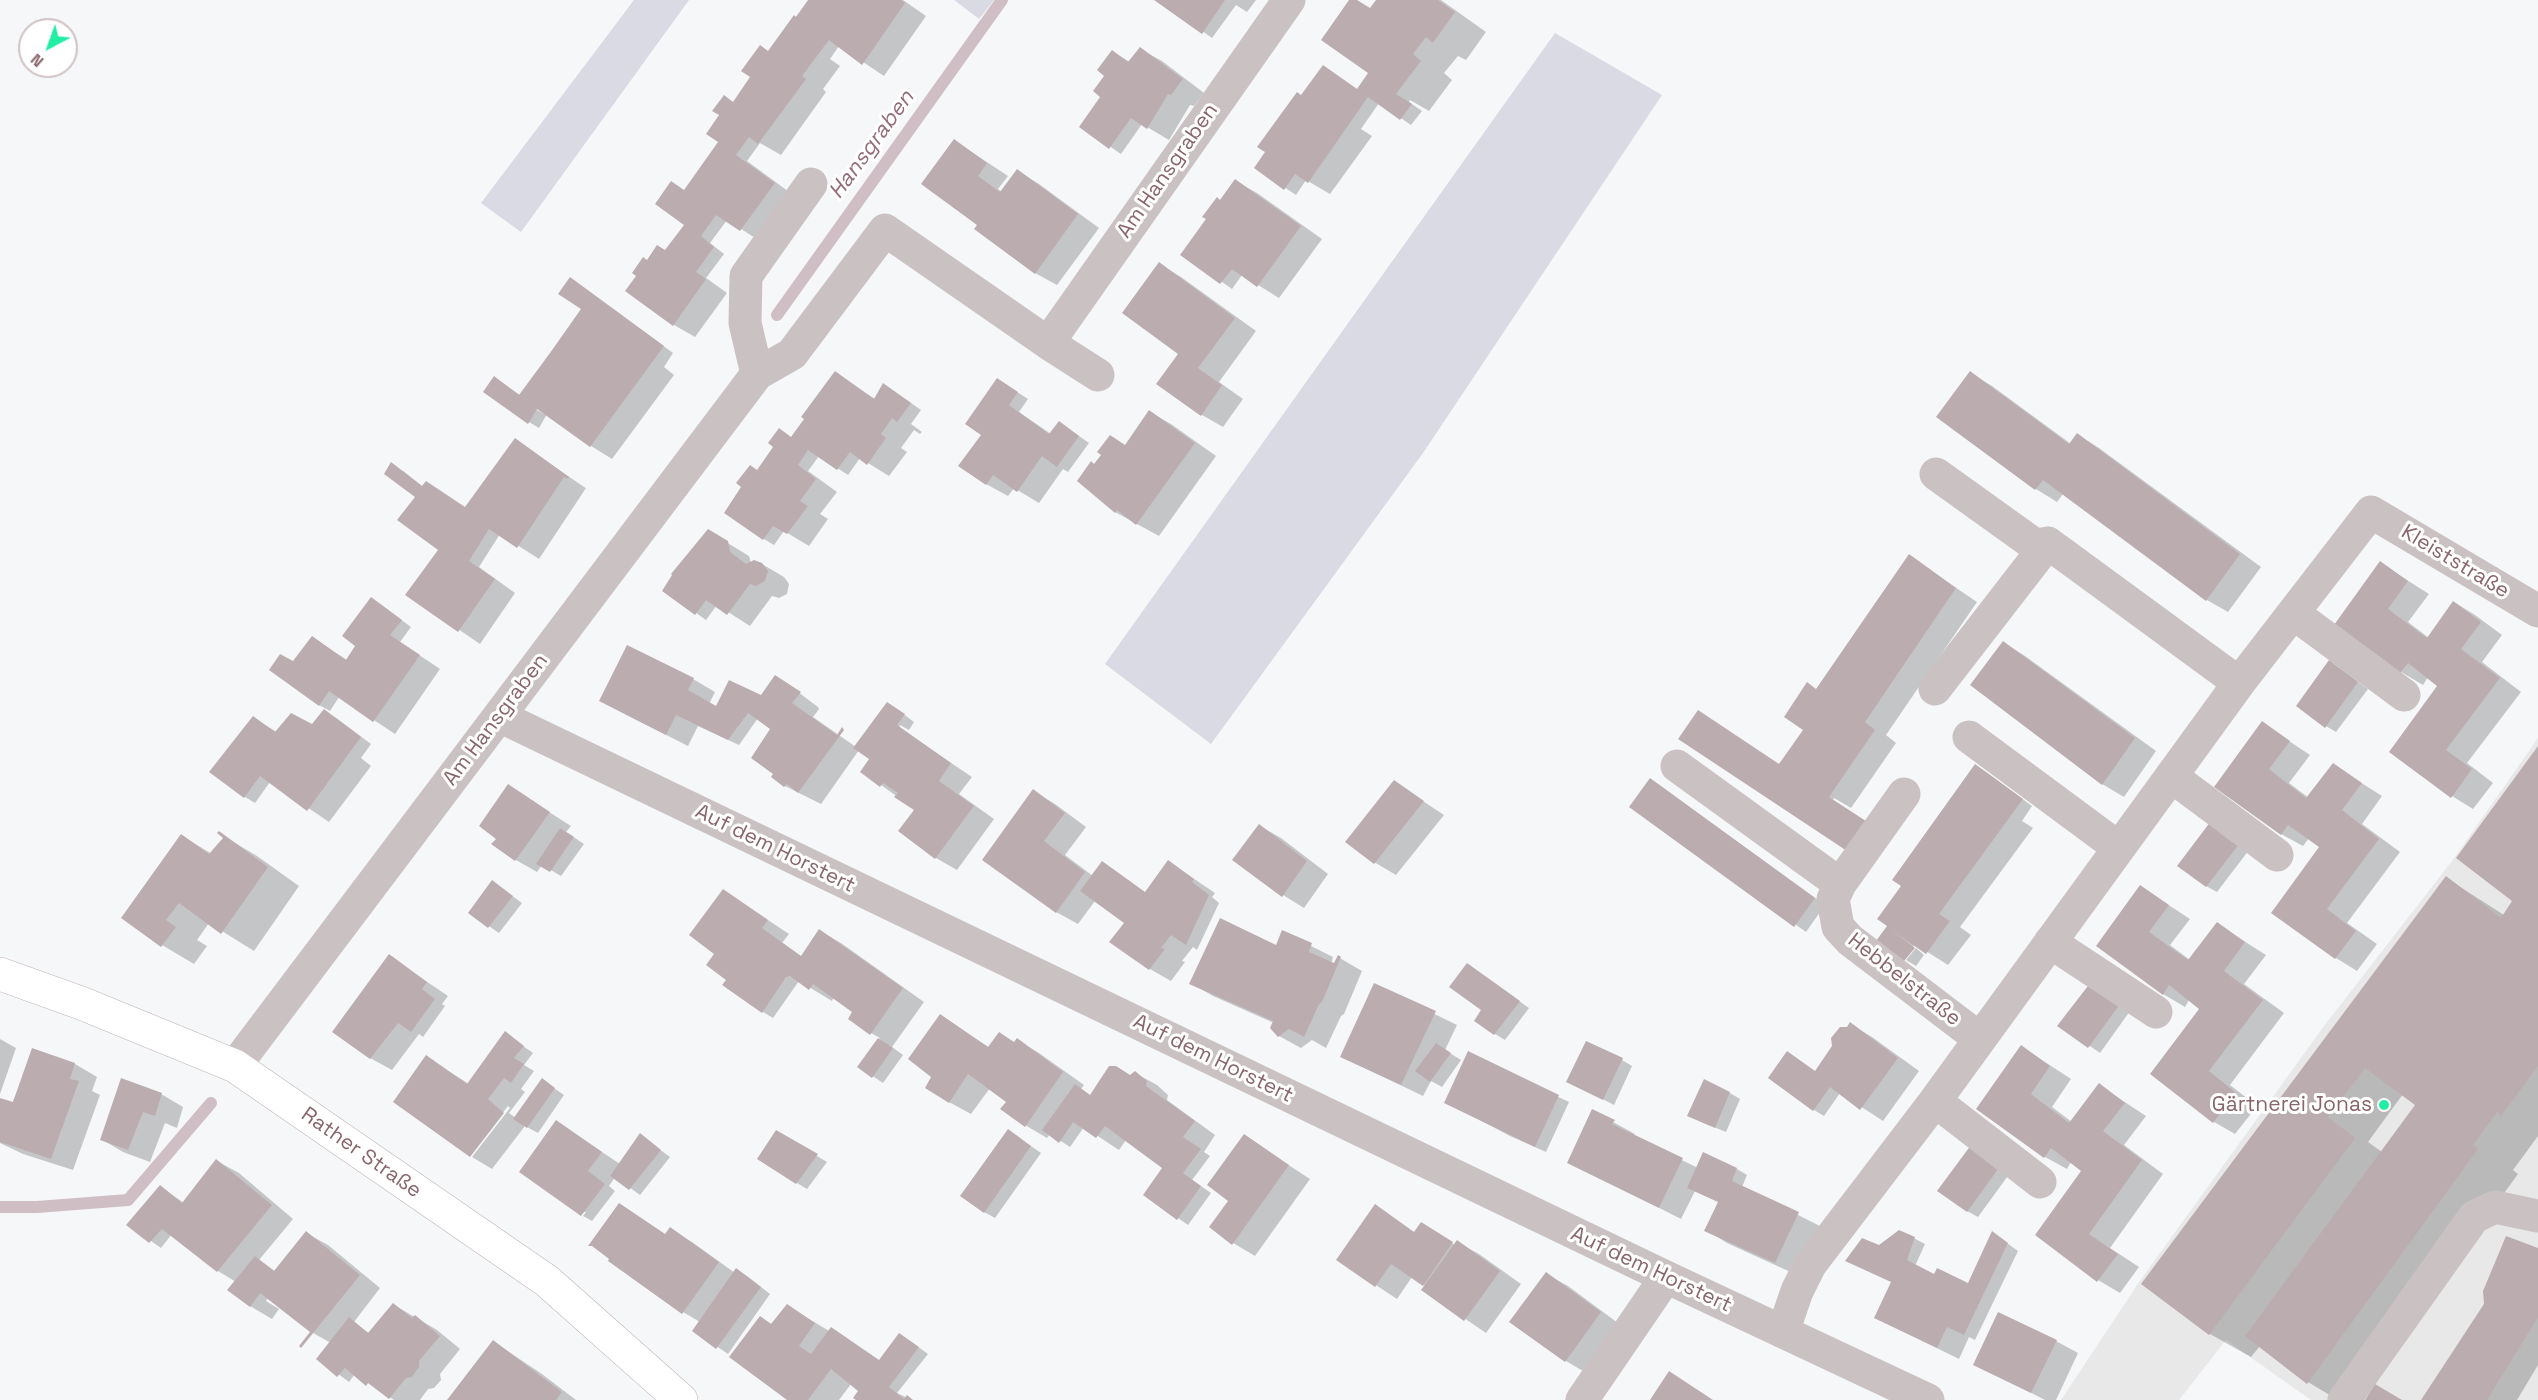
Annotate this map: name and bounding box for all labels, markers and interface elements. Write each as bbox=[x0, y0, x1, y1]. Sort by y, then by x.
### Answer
north arrow bbox=[18, 18, 78, 78]
text: N bbox=[26, 49, 48, 72]
water label: Hansgraben bbox=[824, 86, 920, 204]
street label: Am Hansgraben bbox=[1112, 99, 1224, 243]
street label: Kleiststraße bbox=[2396, 520, 2514, 604]
street label: Am Hansgraben bbox=[438, 649, 554, 791]
street label: Auf dem Horstert bbox=[691, 799, 859, 899]
street label: Hebbelstraße bbox=[1842, 928, 1966, 1032]
street label: Auf dem Horstert bbox=[1129, 1009, 1297, 1109]
place label: Gärtnerei Jonas bbox=[2212, 1092, 2372, 1118]
marker: Gärtnerei Jonas bbox=[2377, 1098, 2391, 1112]
street label: Rather Straße bbox=[296, 1102, 426, 1204]
street label: Auf dem Horstert bbox=[1566, 1222, 1736, 1318]

